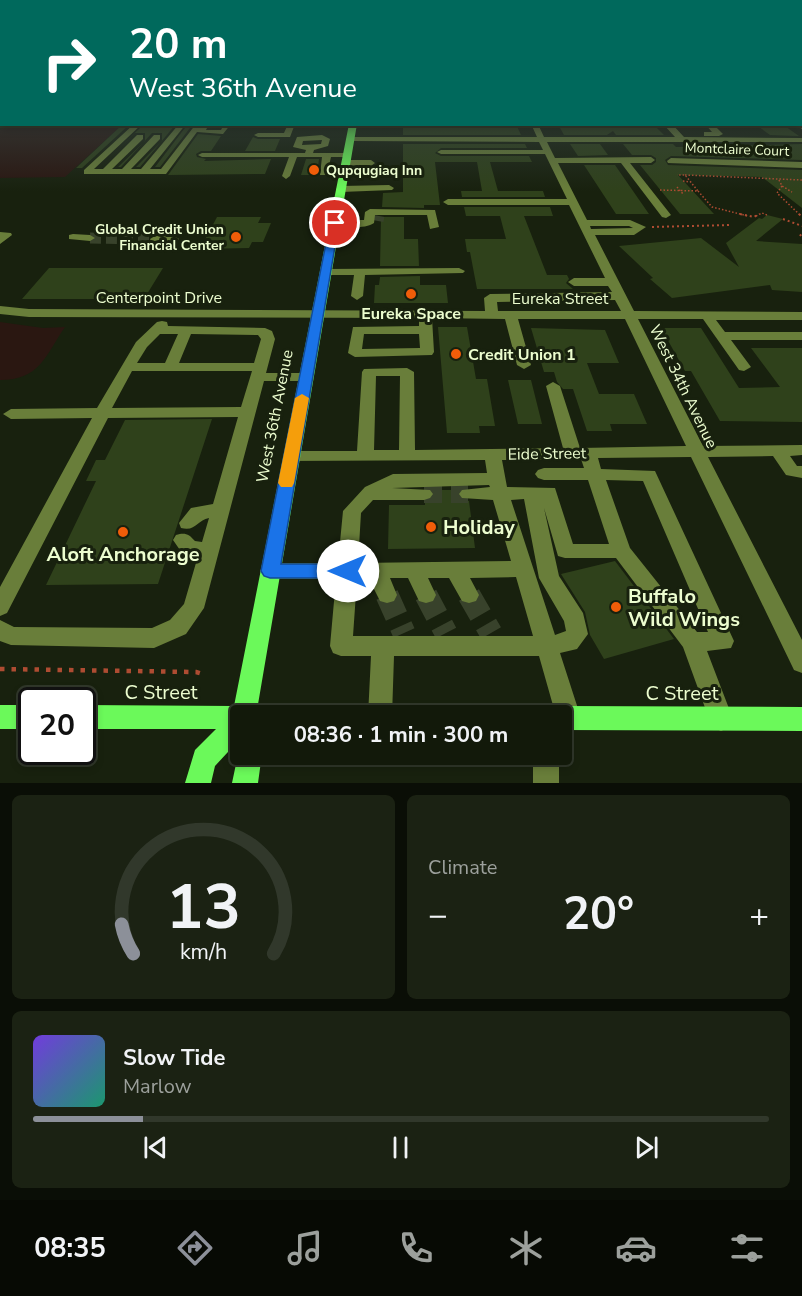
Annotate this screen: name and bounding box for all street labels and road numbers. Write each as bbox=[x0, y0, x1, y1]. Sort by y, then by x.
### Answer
street label: Montclaire Court bbox=[684, 138, 790, 161]
street label: Centerpoint Drive bbox=[96, 287, 222, 309]
street label: Eureka Street bbox=[512, 288, 609, 310]
street label: West 34th Avenue bbox=[644, 321, 723, 452]
street label: West 36th Avenue bbox=[251, 348, 299, 485]
street label: Eide Street bbox=[508, 442, 587, 466]
street label: C Street bbox=[124, 679, 199, 706]
street label: C Street bbox=[645, 680, 720, 707]

